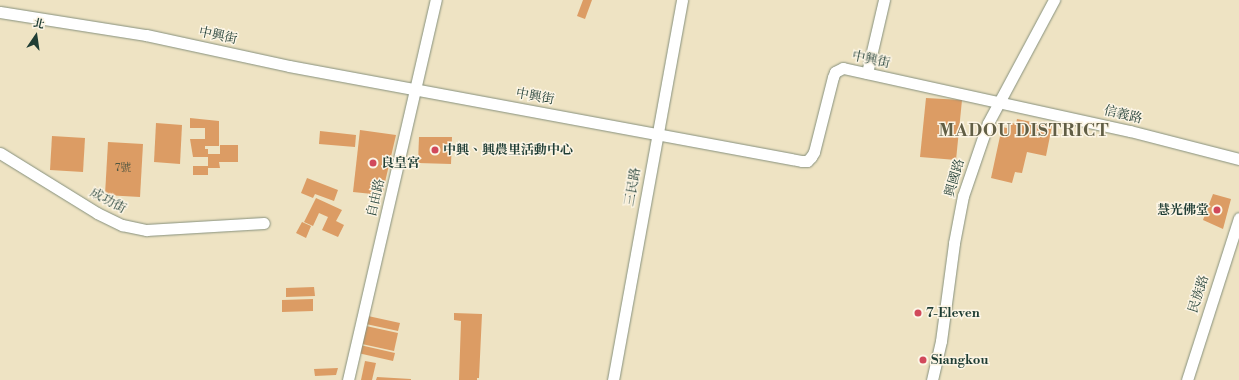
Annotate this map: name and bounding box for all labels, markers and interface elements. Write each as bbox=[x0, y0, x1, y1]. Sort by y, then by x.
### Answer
north arrow bbox=[16, 16, 56, 56]
text: 北 bbox=[32, 16, 46, 32]
street label: 中興街 bbox=[197, 24, 239, 48]
street label: 中興街 bbox=[850, 48, 892, 72]
street label: 中興街 bbox=[514, 86, 556, 108]
street label: 信義路 bbox=[1102, 103, 1144, 127]
district label: MADOU DISTRICT bbox=[939, 122, 1109, 142]
place label: 中興、興農里活動中心 bbox=[443, 142, 573, 158]
marker: 中興、興農里活動中心 bbox=[430, 145, 440, 155]
place label: 良皇宮 bbox=[381, 155, 420, 171]
street label: 興國路 bbox=[942, 157, 968, 199]
marker: 良皇宮 bbox=[368, 158, 378, 168]
house number: 7號 bbox=[115, 161, 131, 175]
street label: 三民路 bbox=[622, 166, 644, 208]
street label: 自由路 bbox=[364, 177, 388, 219]
street label: 成功街 bbox=[87, 185, 129, 217]
place label: 慧光佛堂 bbox=[1157, 202, 1209, 218]
marker: 慧光佛堂 bbox=[1212, 205, 1222, 215]
street label: 民族路 bbox=[1186, 273, 1212, 315]
place label: 7-Eleven bbox=[926, 305, 980, 321]
marker: 7-Eleven bbox=[913, 308, 923, 318]
place label: Siangkou bbox=[931, 352, 988, 368]
marker: Siangkou bbox=[918, 355, 928, 365]

